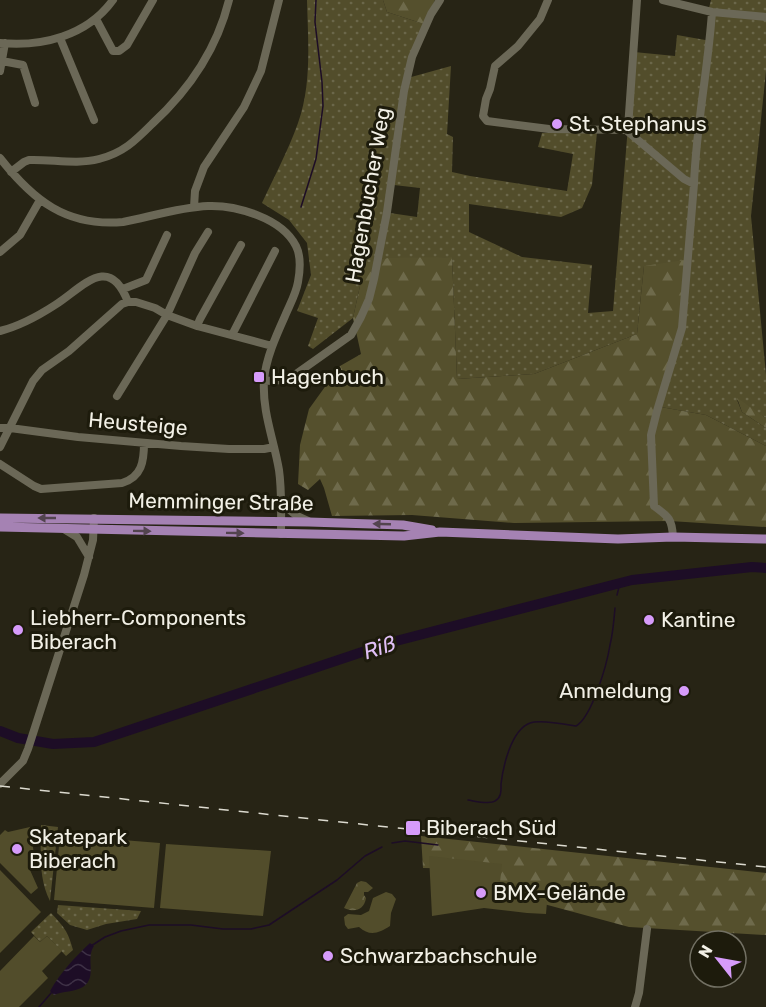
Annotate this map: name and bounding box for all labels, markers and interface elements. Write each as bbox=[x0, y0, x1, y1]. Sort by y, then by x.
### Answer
street label: Hagenbucher Weg bbox=[340, 105, 395, 285]
place label: St. Stephanus bbox=[569, 111, 707, 136]
marker: St. Stephanus bbox=[550, 117, 564, 131]
place label: Hagenbuch bbox=[271, 364, 384, 389]
marker: Hagenbuch bbox=[252, 370, 266, 384]
street label: Heusteige bbox=[87, 407, 189, 440]
street label: Memminger Straße bbox=[128, 487, 314, 516]
one-way arrow bbox=[38, 513, 57, 523]
one-way arrow bbox=[372, 519, 391, 529]
one-way arrow bbox=[132, 526, 151, 536]
one-way arrow bbox=[225, 528, 244, 538]
place label: Liebherr-Components Biberach bbox=[30, 605, 246, 654]
place label: Kantine bbox=[661, 607, 735, 632]
marker: Kantine bbox=[642, 613, 656, 627]
marker: Liebherr-Components Biberach bbox=[11, 623, 25, 637]
water label: Riß bbox=[359, 630, 399, 665]
place label: Anmeldung bbox=[559, 678, 672, 703]
marker: Anmeldung bbox=[677, 684, 691, 698]
place label: Biberach Süd bbox=[426, 815, 557, 840]
marker: Biberach Süd bbox=[404, 819, 422, 837]
place label: Skatepark Biberach bbox=[29, 824, 127, 873]
marker: Skatepark Biberach bbox=[10, 842, 24, 856]
place label: BMX-Gelände bbox=[493, 880, 626, 905]
marker: BMX-Gelände bbox=[474, 886, 488, 900]
north arrow bbox=[688, 929, 748, 989]
text: N bbox=[694, 942, 717, 961]
place label: Schwarzbachschule bbox=[340, 943, 537, 968]
marker: Schwarzbachschule bbox=[321, 949, 335, 963]

